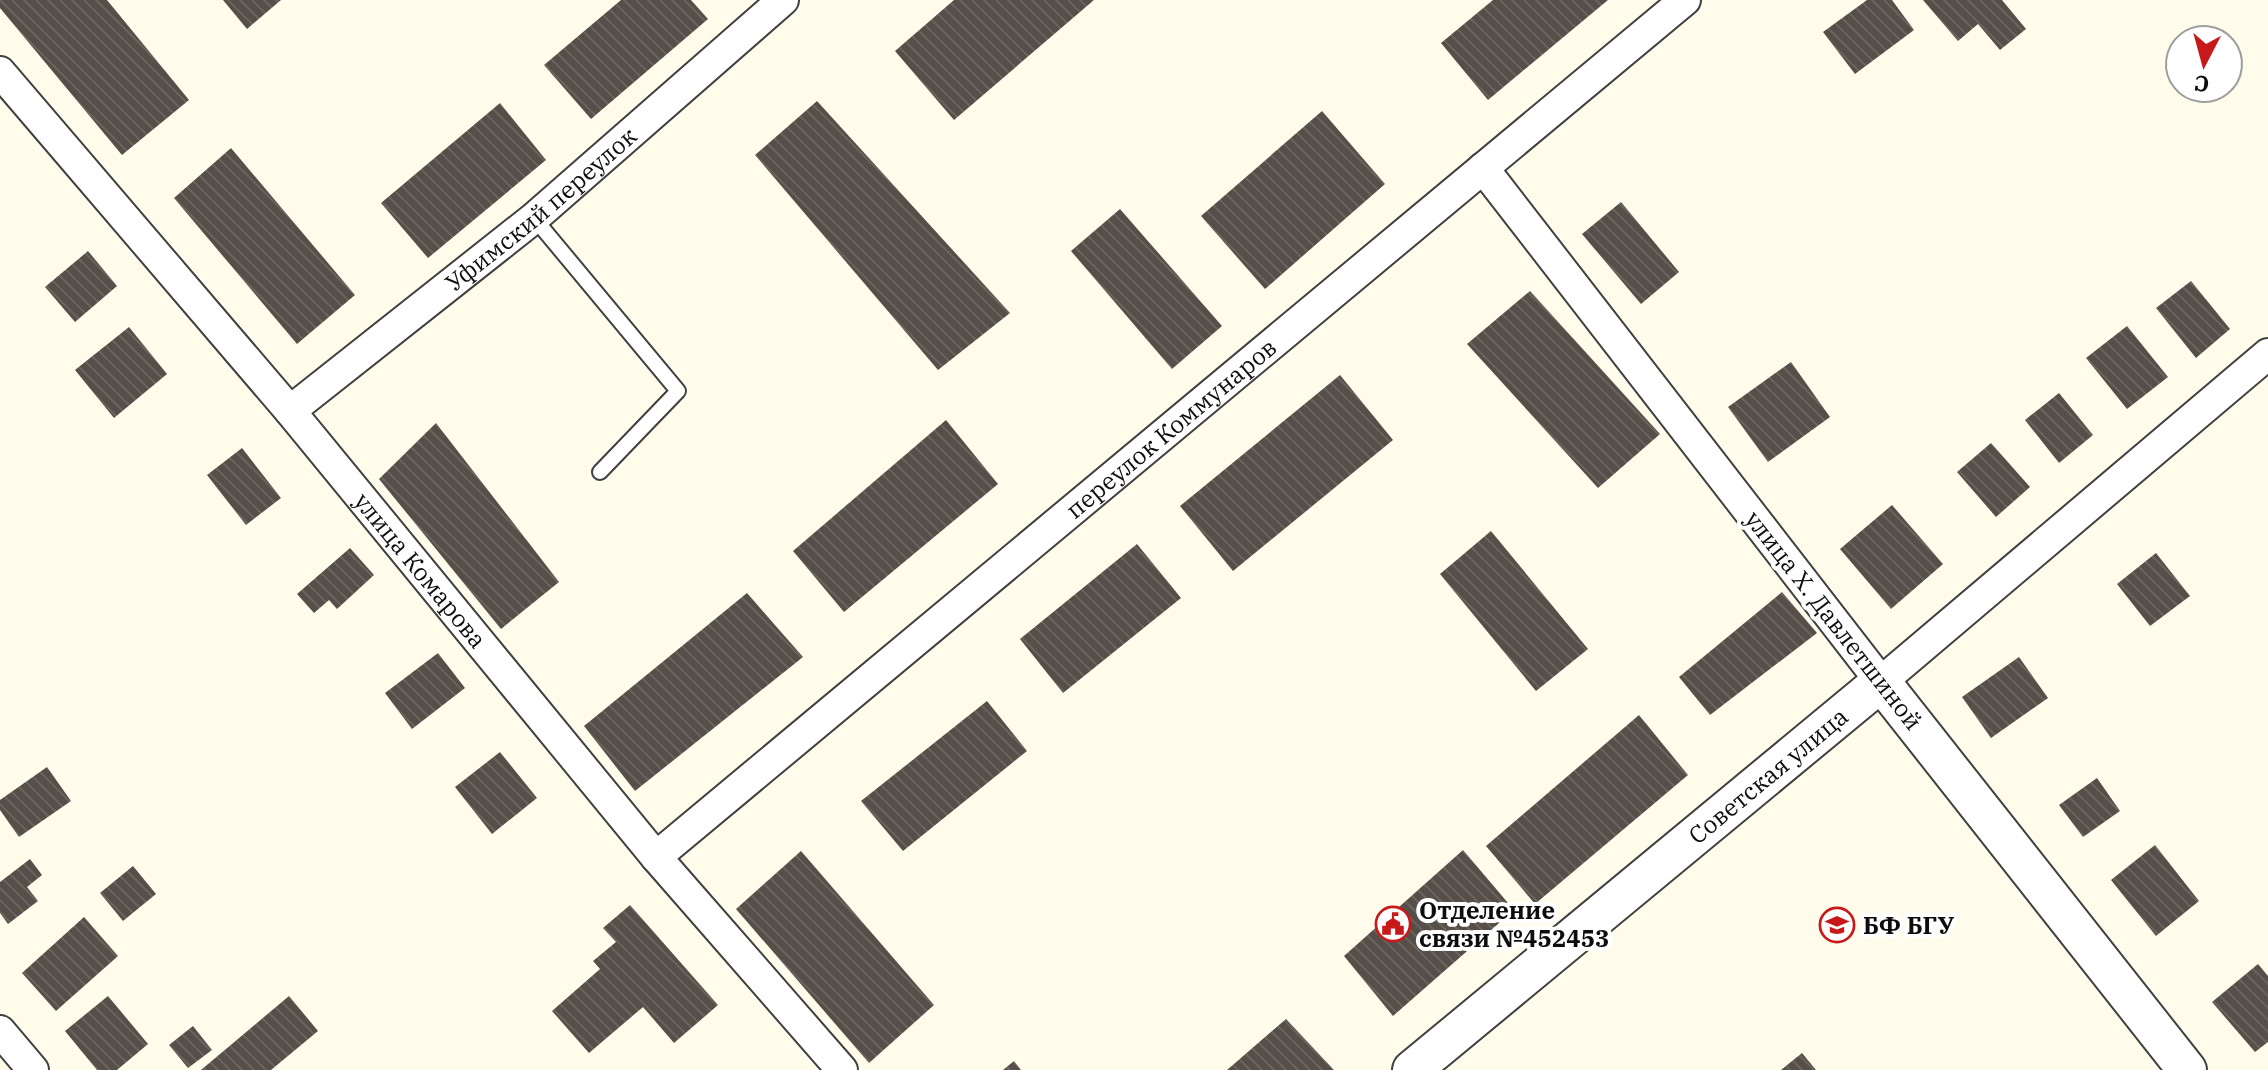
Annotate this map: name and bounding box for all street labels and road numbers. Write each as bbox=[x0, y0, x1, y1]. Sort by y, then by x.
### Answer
street label: Уфимский переулок bbox=[438, 120, 643, 298]
street label: переулок Коммунаров bbox=[1059, 331, 1283, 525]
street label: улица Комарова bbox=[347, 486, 494, 655]
street label: улица Х. Давлетшиной bbox=[1738, 504, 1930, 736]
street label: Советская улица bbox=[1682, 700, 1854, 851]

